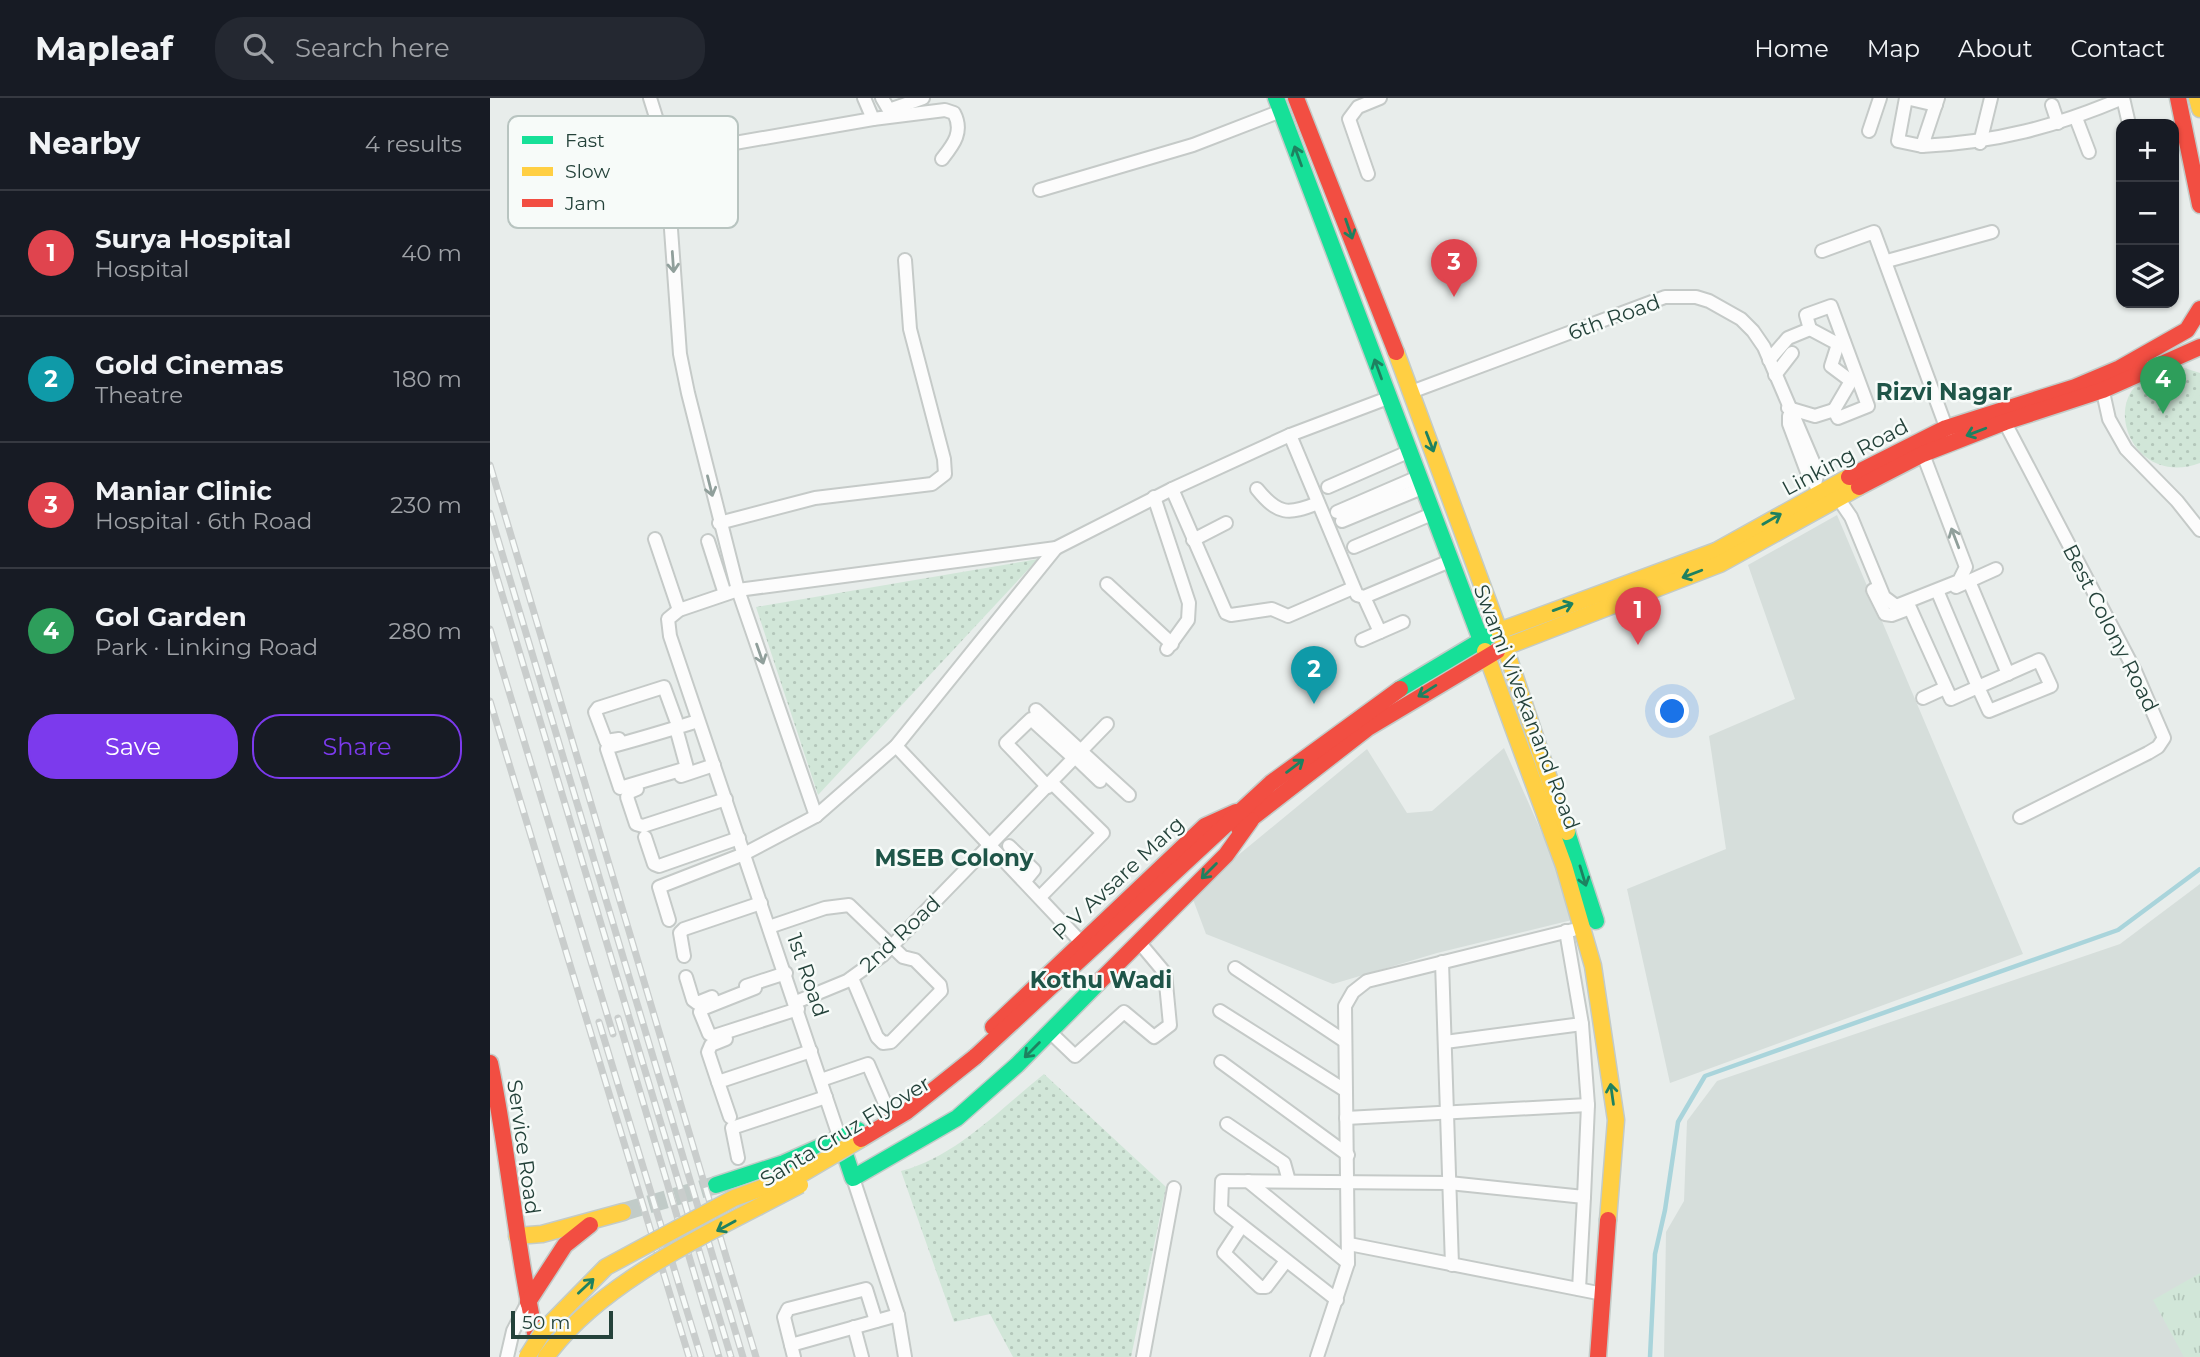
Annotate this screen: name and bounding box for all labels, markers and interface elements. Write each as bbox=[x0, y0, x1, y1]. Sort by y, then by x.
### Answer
search box bbox=[215, 17, 705, 80]
text: Mapleaf bbox=[35, 28, 173, 68]
icon: search bbox=[239, 29, 277, 67]
text: Search here bbox=[295, 32, 450, 64]
text: Home bbox=[1754, 34, 1829, 63]
text: Map bbox=[1867, 34, 1920, 63]
text: About bbox=[1958, 34, 2032, 63]
text: Contact bbox=[2070, 34, 2165, 63]
legend bbox=[508, 116, 738, 228]
map controls bbox=[2116, 119, 2179, 308]
button: + bbox=[2116, 119, 2179, 182]
text: Nearby bbox=[28, 125, 140, 162]
text: Fast bbox=[565, 129, 605, 152]
text: 4 results bbox=[365, 130, 462, 158]
one-way arrow bbox=[1291, 146, 1303, 168]
text: Slow bbox=[565, 160, 610, 183]
button: − bbox=[2116, 182, 2179, 245]
text: Jam bbox=[564, 192, 606, 215]
one-way arrow bbox=[1344, 218, 1356, 240]
text: Surya Hospital bbox=[95, 223, 291, 255]
text: 1 bbox=[46, 239, 56, 267]
text: 40 m bbox=[401, 239, 462, 267]
pin: 3 bbox=[1431, 239, 1477, 297]
button: layers bbox=[2116, 245, 2179, 308]
one-way arrow bbox=[667, 250, 680, 273]
text: Hospital bbox=[95, 255, 190, 283]
street label: 6th Road bbox=[1565, 289, 1663, 345]
text: Gold Cinemas bbox=[95, 349, 284, 381]
pin: 4 bbox=[2140, 356, 2186, 414]
one-way arrow bbox=[1370, 359, 1383, 381]
text: 2 bbox=[44, 365, 58, 393]
text: 180 m bbox=[393, 365, 462, 393]
district label: Rizvi Nagar bbox=[1876, 378, 2012, 406]
text: Theatre bbox=[95, 381, 183, 409]
street label: Linking Road bbox=[1778, 413, 1912, 501]
one-way arrow bbox=[1966, 427, 1988, 440]
one-way arrow bbox=[1424, 431, 1437, 452]
one-way arrow bbox=[704, 474, 717, 496]
text: Maniar Clinic bbox=[95, 475, 272, 507]
text: 3 bbox=[44, 491, 58, 519]
text: 230 m bbox=[390, 491, 462, 519]
text: Hospital · 6th Road bbox=[95, 507, 312, 535]
one-way arrow bbox=[1761, 512, 1782, 525]
one-way arrow bbox=[1948, 528, 1961, 550]
street label: Best Colony Road bbox=[2058, 540, 2164, 716]
one-way arrow bbox=[1682, 569, 1704, 582]
street label: Swami Vivekanand Road bbox=[1469, 581, 1585, 833]
pin: 1 bbox=[1615, 587, 1661, 645]
one-way arrow bbox=[1551, 600, 1573, 613]
text: Gol Garden bbox=[95, 601, 247, 633]
text: 4 bbox=[43, 617, 59, 645]
text: 280 m bbox=[389, 617, 462, 645]
text: Park · Linking Road bbox=[95, 633, 318, 661]
one-way arrow bbox=[755, 643, 767, 665]
pin: 2 bbox=[1291, 646, 1337, 704]
one-way arrow bbox=[1418, 685, 1438, 699]
your location bbox=[1655, 694, 1689, 728]
button: Save bbox=[28, 714, 238, 779]
button: Share bbox=[252, 714, 462, 779]
one-way arrow bbox=[1285, 758, 1303, 773]
street label: P V Avsare Marg bbox=[1047, 811, 1189, 945]
district label: MSEB Colony bbox=[875, 844, 1034, 872]
one-way arrow bbox=[1201, 863, 1218, 880]
one-way arrow bbox=[1577, 865, 1590, 887]
street label: 2nd Road bbox=[855, 890, 945, 978]
street label: 1st Road bbox=[782, 930, 834, 1020]
district label: Kothu Wadi bbox=[1030, 966, 1172, 994]
one-way arrow bbox=[1024, 1042, 1041, 1059]
street label: Santa Cruz Flyover bbox=[755, 1070, 935, 1192]
street label: Service Road bbox=[502, 1078, 546, 1216]
one-way arrow bbox=[1605, 1083, 1618, 1106]
one-way arrow bbox=[716, 1220, 737, 1233]
one-way arrow bbox=[577, 1277, 594, 1294]
scale bar bbox=[511, 1308, 612, 1340]
text: 50 m bbox=[522, 1311, 570, 1334]

